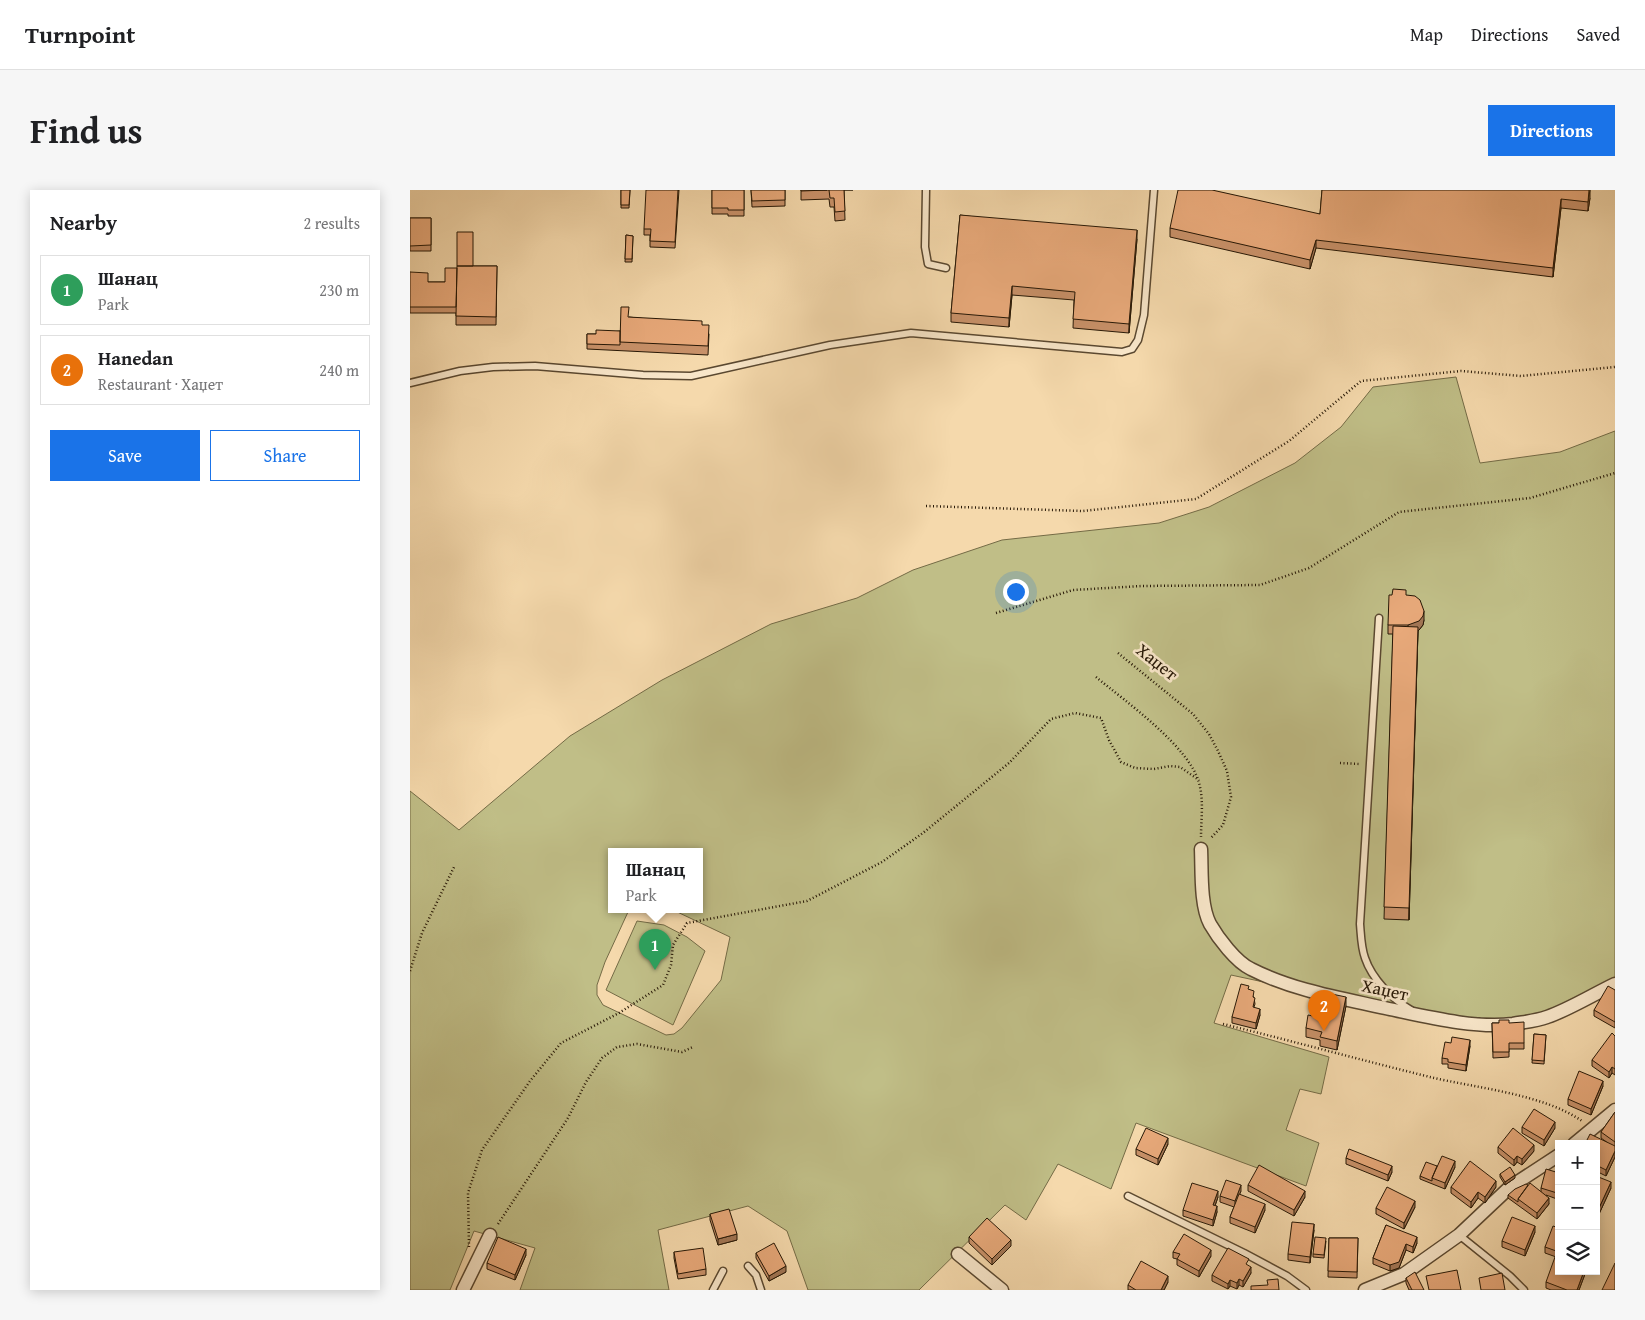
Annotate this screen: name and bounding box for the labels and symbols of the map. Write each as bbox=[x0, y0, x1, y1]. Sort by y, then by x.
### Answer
your location bbox=[1003, 579, 1029, 605]
street label: Хаџет bbox=[1131, 636, 1184, 687]
pin: 1 bbox=[639, 929, 671, 970]
street label: Хаџет bbox=[1359, 971, 1411, 1008]
pin: 2 bbox=[1308, 990, 1340, 1031]

